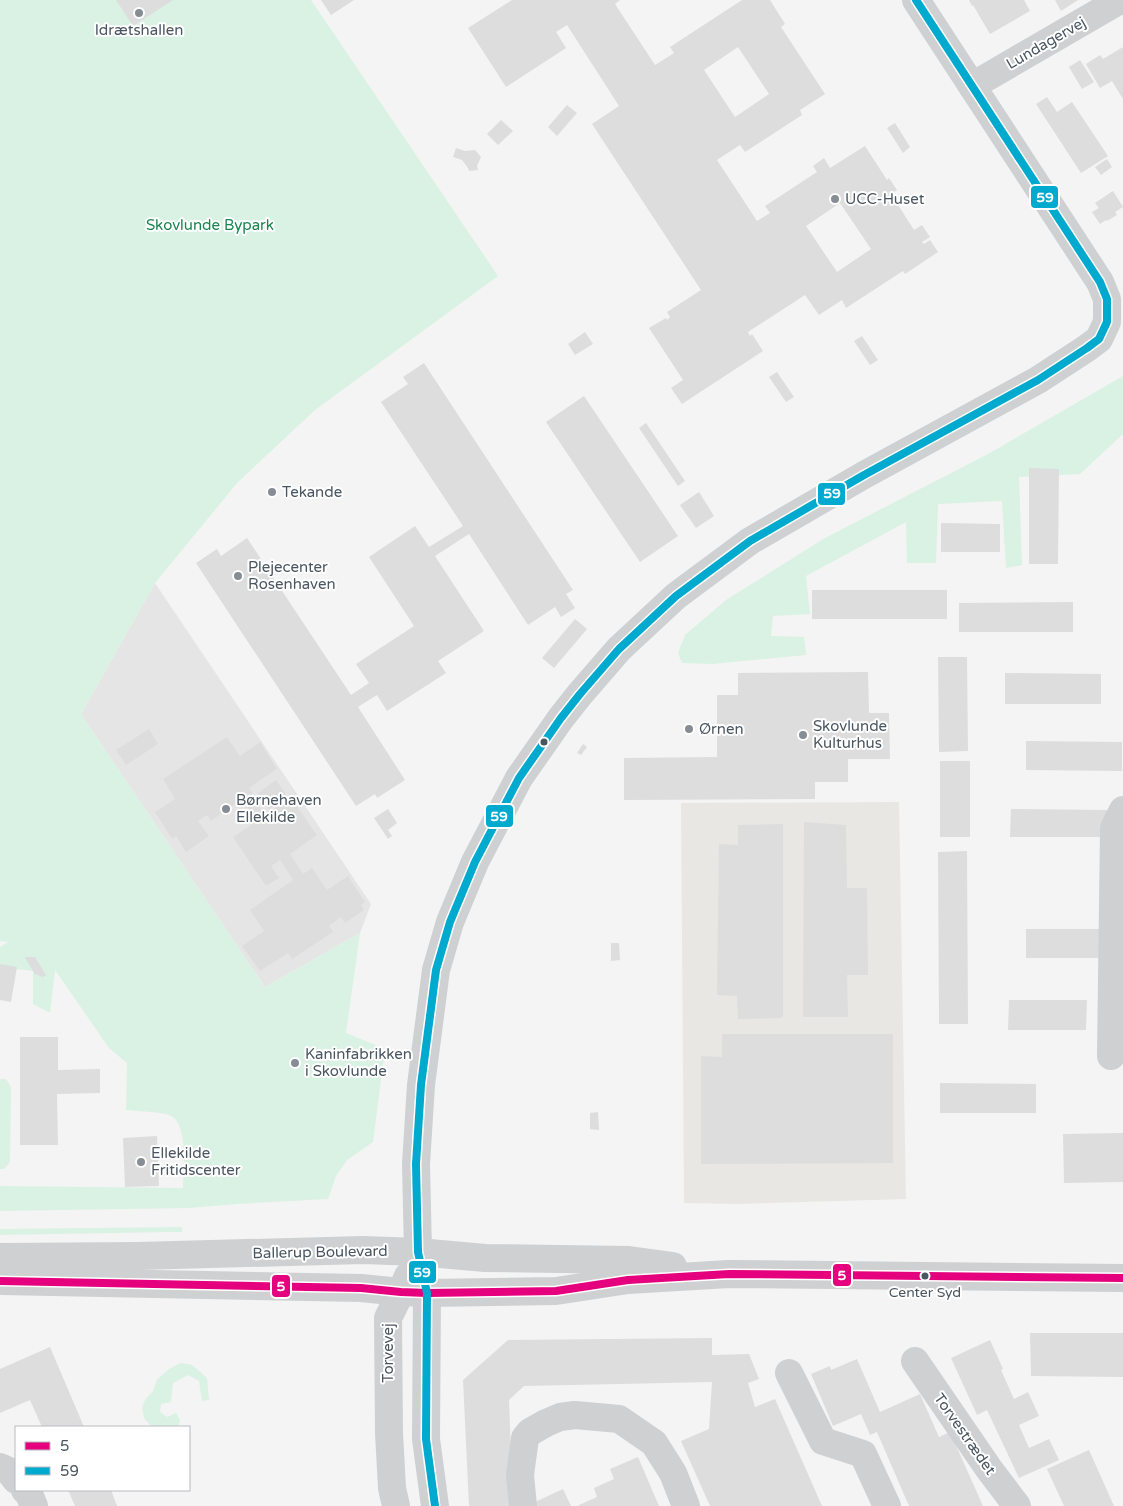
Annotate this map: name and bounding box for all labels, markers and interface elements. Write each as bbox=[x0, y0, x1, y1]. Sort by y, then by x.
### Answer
marker: Idrætshallen bbox=[133, 7, 145, 19]
street label: Lundagervej bbox=[1003, 13, 1089, 73]
place label: Idrætshallen bbox=[95, 21, 183, 39]
line badge: 59 bbox=[1030, 185, 1059, 209]
text: 59 bbox=[1036, 189, 1054, 206]
place label: UCC-Huset bbox=[845, 190, 925, 208]
marker: UCC-Huset bbox=[829, 193, 841, 205]
park label: Skovlunde Bypark bbox=[146, 216, 274, 234]
line badge: 59 bbox=[817, 482, 846, 506]
place label: Tekande bbox=[282, 483, 342, 501]
text: 59 bbox=[823, 485, 841, 502]
marker: Tekande bbox=[266, 486, 278, 498]
place label: Plejecenter Rosenhaven bbox=[248, 558, 336, 593]
marker: Plejecenter Rosenhaven bbox=[232, 570, 244, 582]
place label: Skovlunde Kulturhus bbox=[813, 717, 887, 752]
place label: Ørnen bbox=[699, 720, 744, 738]
marker: Ørnen bbox=[683, 723, 695, 735]
marker: Skovlunde Kulturhus bbox=[797, 729, 809, 741]
unlabelled marker bbox=[539, 737, 549, 747]
place label: Børnehaven Ellekilde bbox=[236, 791, 322, 826]
marker: Børnehaven Ellekilde bbox=[220, 803, 232, 815]
line badge: 59 bbox=[485, 804, 514, 828]
text: 59 bbox=[490, 808, 508, 825]
place label: Kaninfabrikken i Skovlunde bbox=[305, 1045, 412, 1080]
marker: Kaninfabrikken i Skovlunde bbox=[289, 1057, 301, 1069]
place label: Ellekilde Fritidscenter bbox=[151, 1144, 241, 1179]
marker: Ellekilde Fritidscenter bbox=[135, 1156, 147, 1168]
street label: Ballerup Boulevard bbox=[252, 1242, 388, 1262]
line badge: 59 bbox=[408, 1260, 437, 1284]
line badge: 5 bbox=[832, 1263, 852, 1287]
text: 59 bbox=[413, 1264, 431, 1281]
text: 5 bbox=[838, 1267, 847, 1284]
marker: Center Syd bbox=[920, 1271, 930, 1281]
line badge: 5 bbox=[271, 1274, 291, 1298]
text: 5 bbox=[277, 1278, 286, 1295]
place label: Center Syd bbox=[889, 1284, 961, 1301]
street label: Torvevej bbox=[379, 1323, 397, 1383]
street label: Torvestrædet bbox=[930, 1390, 1000, 1478]
legend bbox=[15, 1426, 190, 1491]
text: 5 bbox=[60, 1437, 69, 1455]
text: 59 bbox=[60, 1462, 79, 1480]

